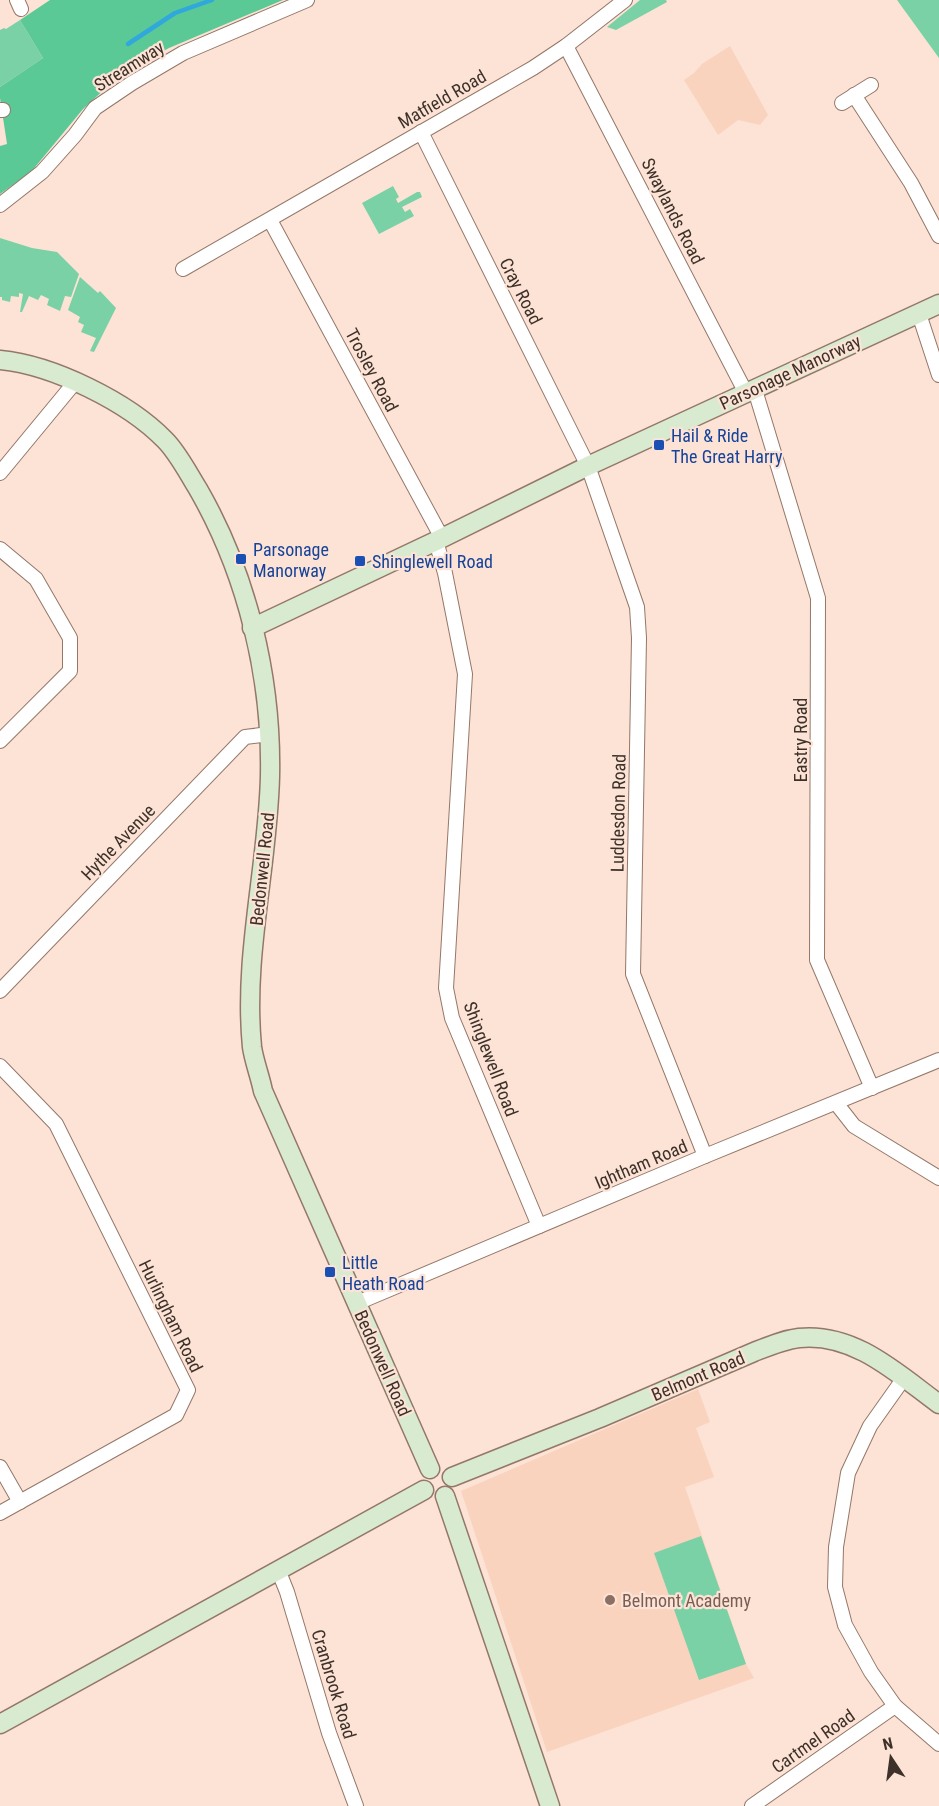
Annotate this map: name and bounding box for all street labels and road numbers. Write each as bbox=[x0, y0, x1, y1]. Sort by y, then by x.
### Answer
street label: Streamway bbox=[90, 36, 168, 96]
street label: Matfield Road bbox=[394, 65, 490, 133]
street label: Swaylands Road bbox=[637, 155, 709, 267]
street label: Cray Road bbox=[495, 254, 547, 328]
street label: Trosley Road bbox=[341, 325, 403, 415]
street label: Parsonage Manorway bbox=[716, 330, 864, 414]
street label: Eastry Road bbox=[790, 698, 811, 782]
street label: Luddesdon Road bbox=[606, 754, 630, 872]
street label: Hythe Avenue bbox=[77, 800, 159, 884]
street label: Bedonwell Road bbox=[246, 811, 278, 927]
street label: Shinglewell Road bbox=[460, 999, 522, 1119]
street label: Ightham Road bbox=[592, 1135, 690, 1193]
street label: Hurlingham Road bbox=[135, 1256, 207, 1376]
street label: Bedonwell Road bbox=[350, 1307, 416, 1419]
street label: Belmont Road bbox=[648, 1347, 748, 1405]
street label: Cranbrook Road bbox=[307, 1627, 361, 1741]
street label: Cartmel Road bbox=[767, 1705, 859, 1777]

